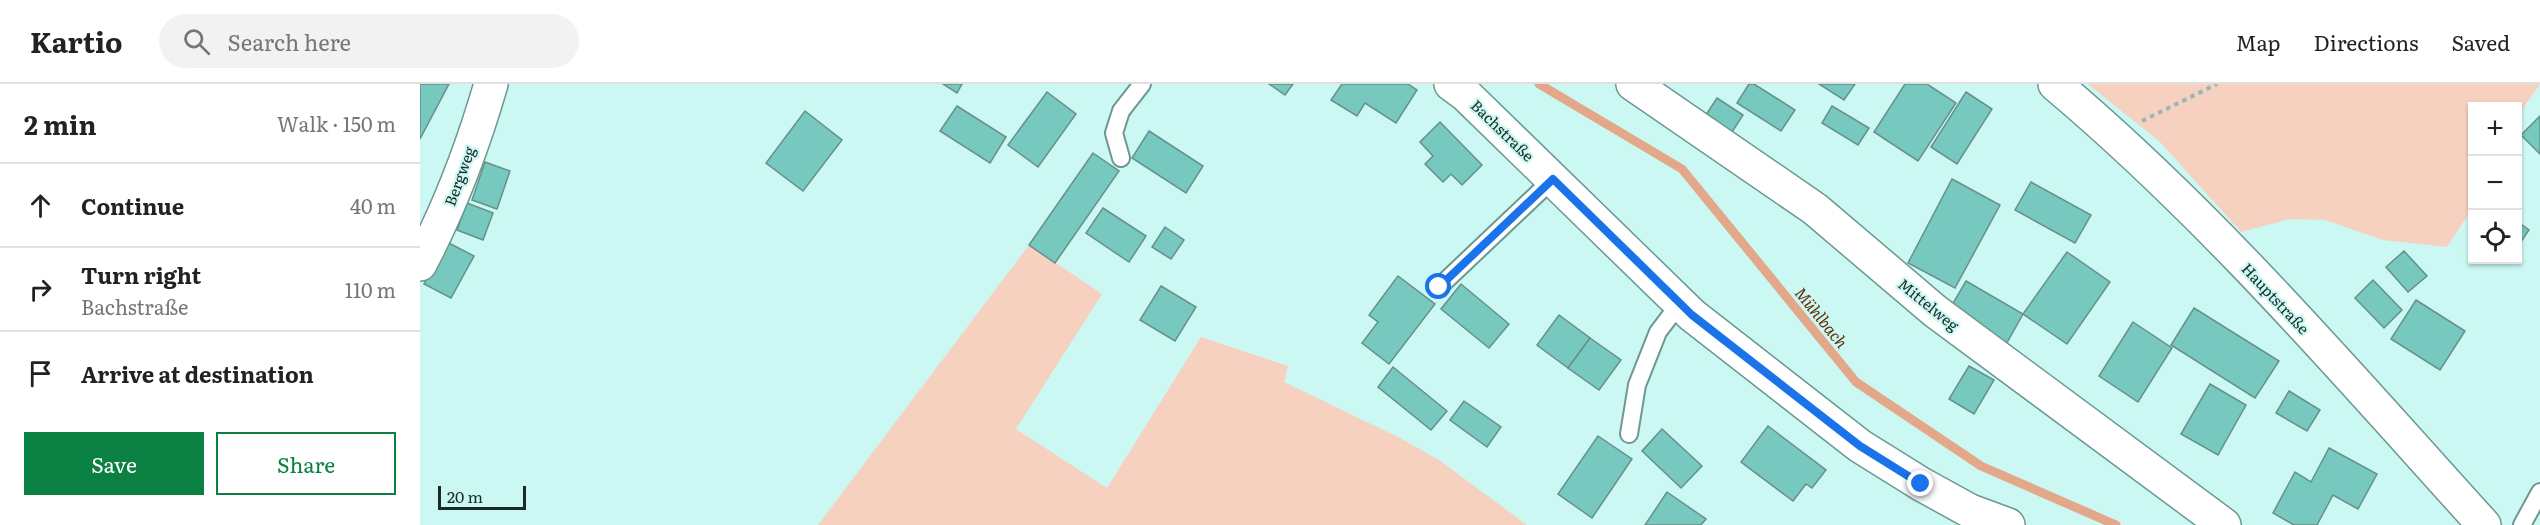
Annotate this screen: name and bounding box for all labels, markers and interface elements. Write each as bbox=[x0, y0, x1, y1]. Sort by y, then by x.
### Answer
search box bbox=[159, 14, 579, 68]
text: Kartio bbox=[30, 20, 123, 62]
icon: search bbox=[180, 25, 213, 58]
text: Search here bbox=[228, 25, 351, 58]
text: Map bbox=[2236, 26, 2281, 57]
text: Directions bbox=[2314, 26, 2419, 57]
text: Saved bbox=[2452, 26, 2510, 57]
street label: Bachstraße bbox=[1466, 94, 1540, 166]
map controls bbox=[2468, 102, 2522, 264]
button: + bbox=[2468, 102, 2522, 156]
text: 2 min bbox=[24, 104, 97, 143]
text: Walk · 150 m bbox=[277, 108, 396, 138]
street label: Bergweg bbox=[438, 142, 481, 209]
button: − bbox=[2468, 156, 2522, 210]
icon: ahead bbox=[24, 189, 57, 222]
text: Continue bbox=[81, 189, 184, 222]
text: 40 m bbox=[350, 190, 396, 220]
button: locate bbox=[2468, 210, 2522, 264]
street label: Hauptstraße bbox=[2237, 257, 2315, 339]
text: Turn right bbox=[81, 258, 201, 291]
street label: Mittelweg bbox=[1894, 272, 1965, 336]
icon: right bbox=[24, 273, 57, 306]
route start bbox=[1425, 273, 1451, 299]
text: 110 m bbox=[345, 274, 396, 304]
water label: Mühlbach bbox=[1790, 281, 1854, 353]
text: Bachstraße bbox=[81, 291, 188, 321]
icon: arrive bbox=[24, 357, 57, 390]
text: Arrive at destination bbox=[81, 357, 314, 390]
button: Save bbox=[24, 432, 204, 495]
button: Share bbox=[216, 432, 396, 495]
route end bbox=[1907, 470, 1933, 496]
scale bar bbox=[438, 483, 526, 510]
text: 20 m bbox=[447, 484, 483, 508]

